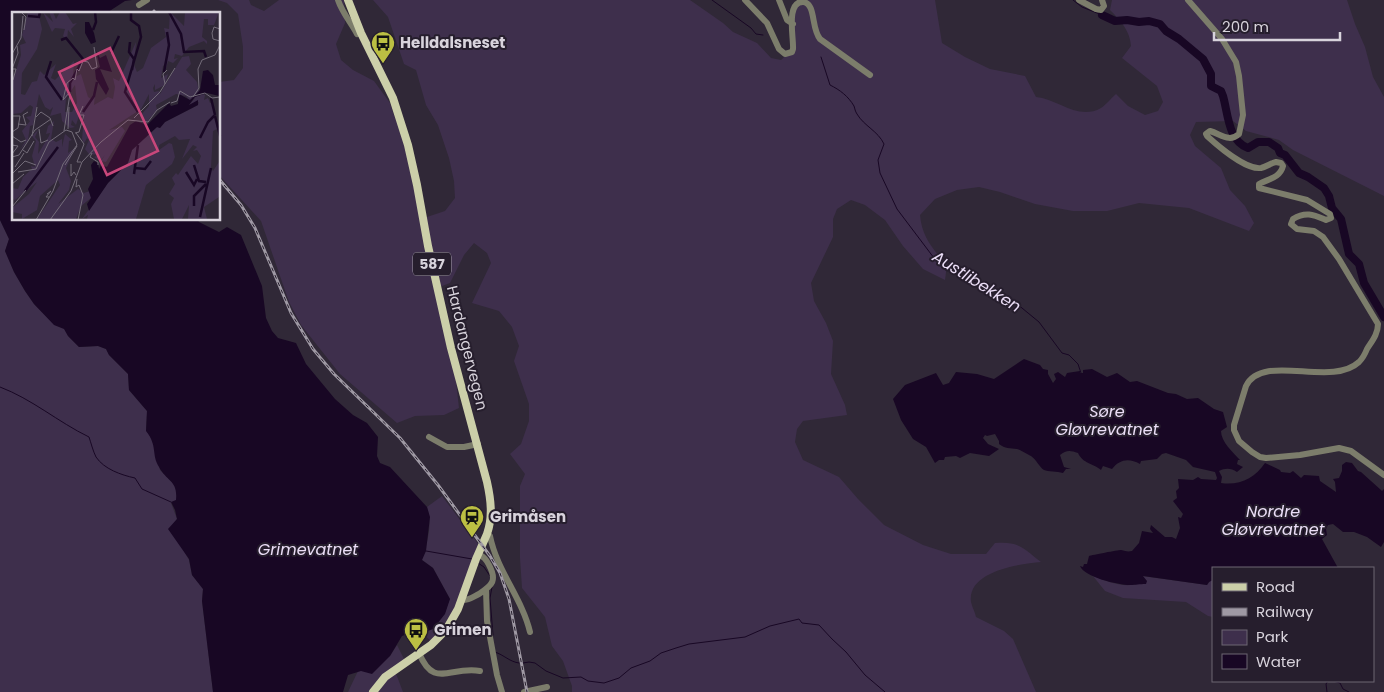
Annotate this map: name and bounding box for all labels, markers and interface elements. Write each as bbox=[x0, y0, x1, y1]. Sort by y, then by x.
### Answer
scale bar bbox=[1214, 10, 1340, 42]
inset map bbox=[12, 12, 220, 220]
text: 200 m bbox=[1222, 16, 1269, 37]
bus stop icon: Helldalsneset bbox=[370, 30, 396, 64]
place label: Helldalsneset bbox=[400, 32, 505, 53]
water label: Austlibekken bbox=[927, 245, 1025, 318]
road number: 587 bbox=[413, 252, 451, 276]
street label: Hardangervegen bbox=[442, 283, 493, 412]
water label: Søre Gløvrevatnet bbox=[1055, 400, 1160, 441]
water label: Nordre Gløvrevatnet bbox=[1221, 500, 1326, 541]
station icon: Grimåsen bbox=[459, 504, 485, 538]
place label: Grimåsen bbox=[490, 506, 566, 527]
water label: Grimevatnet bbox=[258, 538, 359, 561]
legend bbox=[1212, 567, 1374, 682]
text: Road bbox=[1256, 576, 1295, 597]
text: Railway bbox=[1256, 601, 1314, 622]
bus stop icon: Grimen bbox=[403, 617, 429, 651]
place label: Grimen bbox=[434, 619, 492, 640]
text: Park bbox=[1256, 626, 1288, 647]
text: Water bbox=[1256, 651, 1302, 672]

